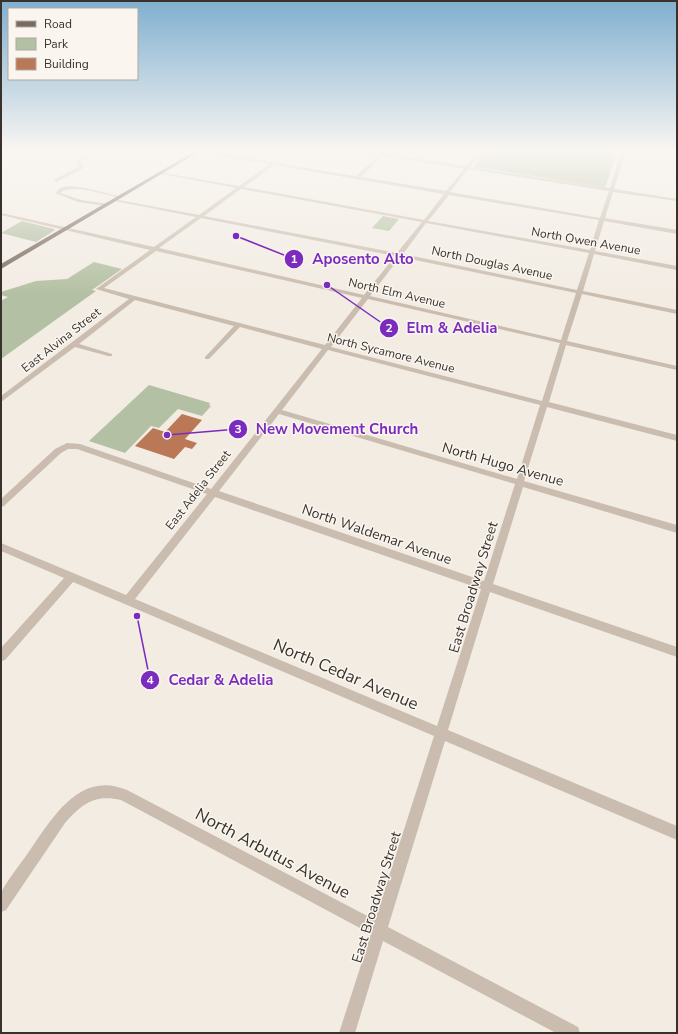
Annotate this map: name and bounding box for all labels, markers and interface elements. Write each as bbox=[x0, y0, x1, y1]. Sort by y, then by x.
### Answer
legend bbox=[8, 8, 138, 80]
text: Road bbox=[44, 16, 72, 32]
text: Park bbox=[44, 36, 69, 52]
text: Building bbox=[44, 56, 89, 72]
street label: North Owen Avenue bbox=[530, 224, 642, 258]
street label: North Douglas Avenue bbox=[430, 242, 554, 284]
callout: Aposento Alto bbox=[284, 246, 422, 273]
text: Aposento Alto bbox=[312, 249, 414, 269]
text: 1 bbox=[290, 251, 298, 267]
street label: North Elm Avenue bbox=[347, 274, 447, 312]
street label: East Alvina Street bbox=[18, 304, 105, 376]
callout: Elm & Adelia bbox=[379, 314, 506, 341]
text: Elm & Adelia bbox=[407, 318, 497, 338]
text: 2 bbox=[385, 320, 393, 336]
street label: North Sycamore Avenue bbox=[326, 329, 456, 377]
callout: New Movement Church bbox=[228, 415, 426, 442]
text: New Movement Church bbox=[256, 419, 418, 439]
text: 3 bbox=[234, 421, 242, 437]
street label: North Hugo Avenue bbox=[440, 438, 566, 491]
street label: East Adelia Street bbox=[162, 446, 235, 533]
street label: North Waldemar Avenue bbox=[299, 500, 454, 569]
street label: East Broadway Street bbox=[444, 519, 503, 655]
street label: North Cedar Avenue bbox=[270, 633, 422, 715]
callout: Cedar & Adelia bbox=[140, 666, 281, 693]
text: Cedar & Adelia bbox=[169, 670, 273, 690]
text: 4 bbox=[146, 672, 154, 688]
street label: North Arbutus Avenue bbox=[191, 803, 354, 904]
street label: East Broadway Street bbox=[347, 829, 406, 965]

